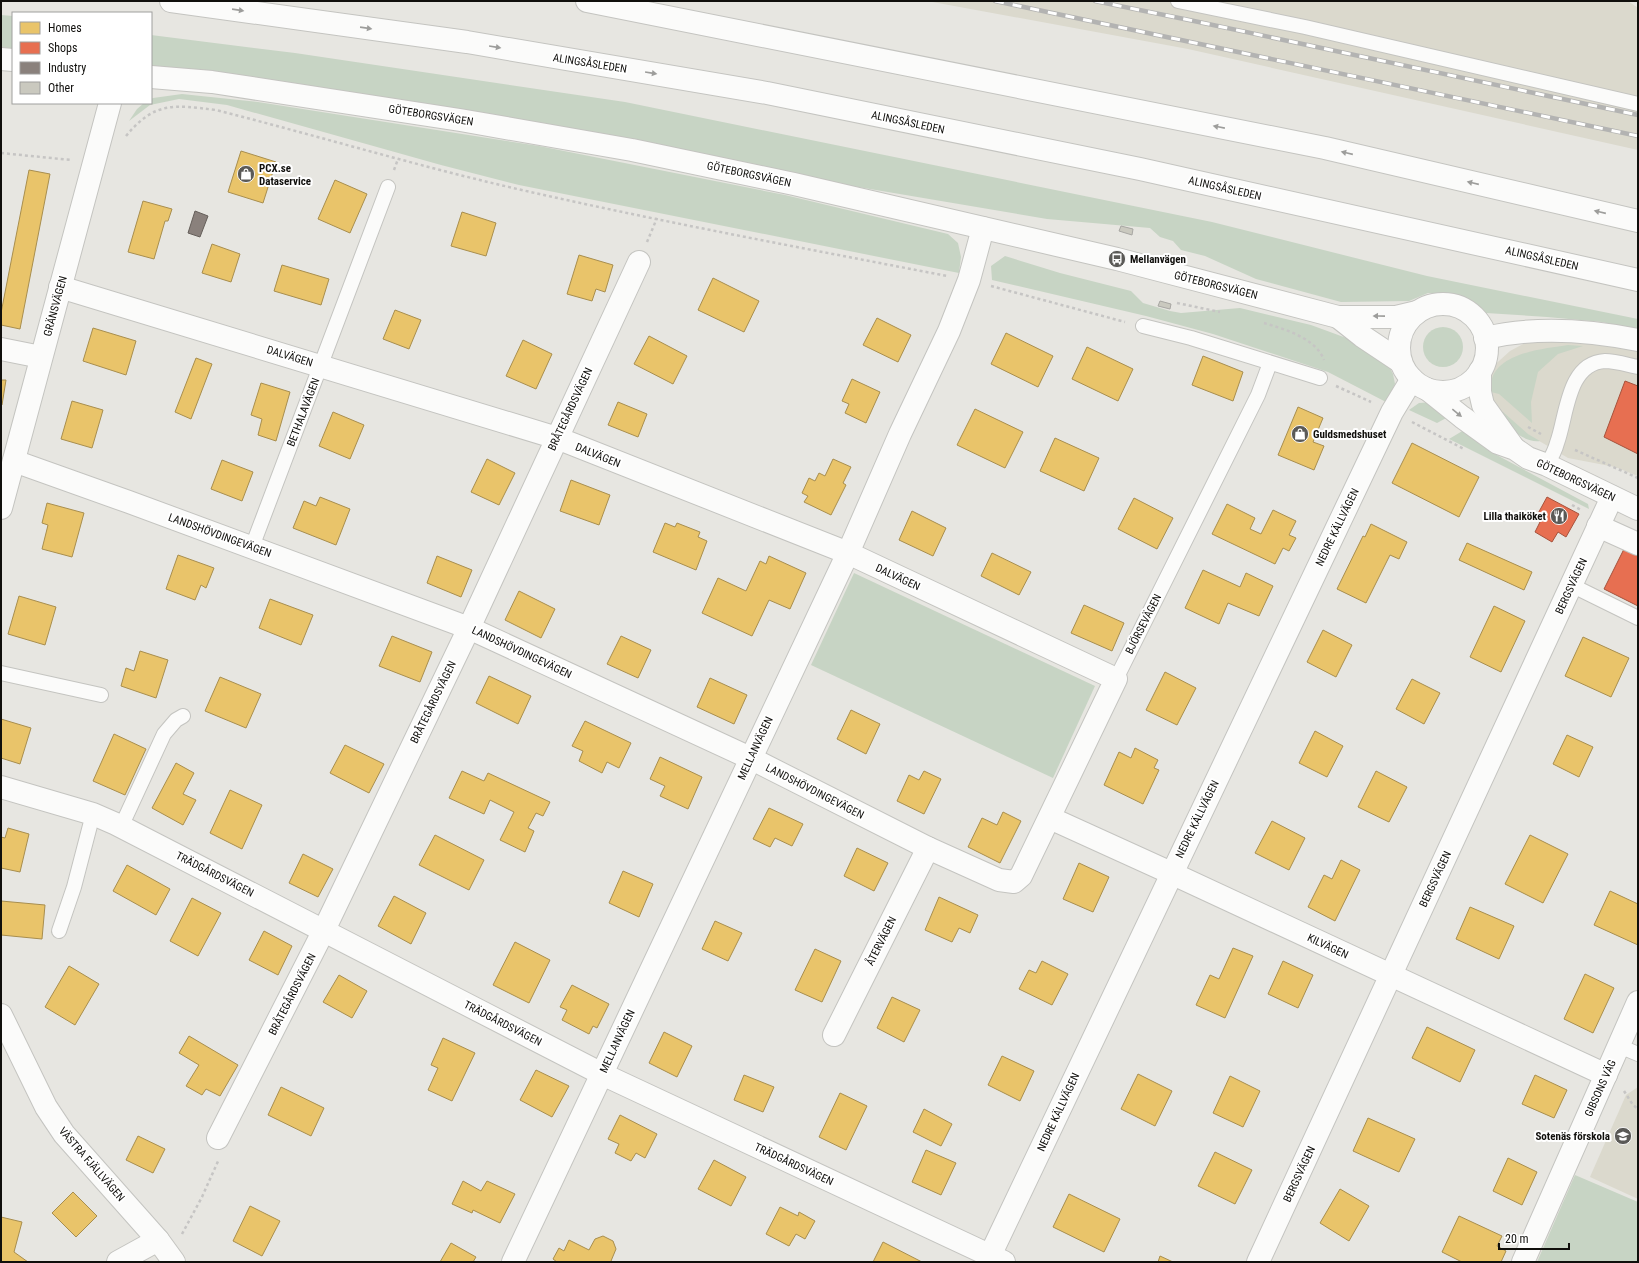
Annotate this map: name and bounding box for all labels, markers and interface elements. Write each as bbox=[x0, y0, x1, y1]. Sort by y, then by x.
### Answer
one-way arrow bbox=[232, 7, 244, 13]
legend bbox=[12, 12, 152, 104]
text: Homes bbox=[48, 21, 82, 35]
one-way arrow bbox=[360, 25, 372, 31]
text: Shops bbox=[48, 41, 77, 55]
one-way arrow bbox=[489, 44, 501, 50]
street label: ALINGSÅSLEDEN bbox=[552, 50, 628, 76]
text: Industry bbox=[48, 61, 86, 75]
one-way arrow bbox=[645, 70, 657, 76]
text: Other bbox=[48, 81, 74, 95]
street label: GÖTEBORGSVÄGEN bbox=[388, 102, 474, 129]
street label: ALINGSÅSLEDEN bbox=[870, 107, 946, 137]
one-way arrow bbox=[1213, 124, 1226, 130]
one-way arrow bbox=[1341, 150, 1353, 156]
street label: GÖTEBORGSVÄGEN bbox=[706, 159, 792, 190]
place label: PCX.se Dataservice bbox=[259, 162, 311, 188]
shop icon: PCX.se Dataservice bbox=[236, 164, 256, 184]
street label: ALINGSÅSLEDEN bbox=[1187, 173, 1263, 203]
one-way arrow bbox=[1467, 179, 1480, 185]
one-way arrow bbox=[1594, 209, 1606, 215]
street label: ALINGSÅSLEDEN bbox=[1504, 243, 1580, 273]
bus stop icon: Mellanvägen bbox=[1107, 249, 1127, 269]
place label: Mellanvägen bbox=[1130, 253, 1186, 266]
street label: GÖTEBORGSVÄGEN bbox=[1173, 269, 1259, 302]
street label: GRÄNSVÄGEN bbox=[41, 274, 70, 338]
one-way arrow bbox=[1372, 313, 1385, 319]
street label: DALVÄGEN bbox=[265, 343, 315, 370]
street label: BRÅTEGÅRDSVÄGEN bbox=[545, 365, 595, 453]
street label: BETHALAVÄGEN bbox=[284, 376, 323, 448]
one-way arrow bbox=[1452, 409, 1463, 418]
shop icon: Guldsmedshuset bbox=[1290, 424, 1310, 444]
place label: Guldsmedshuset bbox=[1313, 428, 1387, 441]
street label: DALVÄGEN bbox=[573, 441, 622, 470]
street label: GÖTEBORGSVÄGEN bbox=[1534, 456, 1617, 504]
street label: NEDRE KÄLLVÄGEN bbox=[1313, 486, 1362, 568]
restaurant icon: Lilla thaiköket bbox=[1549, 506, 1569, 526]
place label: Lilla thaiköket bbox=[1483, 510, 1547, 523]
street label: LANDSHÖVDINGEVÄGEN bbox=[167, 511, 273, 560]
street label: BERGSVÄGEN bbox=[1553, 556, 1590, 616]
street label: DALVÄGEN bbox=[873, 561, 922, 593]
street label: BJÖRSEVÄGEN bbox=[1123, 592, 1164, 656]
street label: LANDSHÖVDINGEVÄGEN bbox=[470, 624, 574, 681]
street label: BRÅTEGÅRDSVÄGEN bbox=[407, 658, 459, 746]
street label: MELLANVÄGEN bbox=[735, 714, 776, 782]
street label: LANDSHÖVDINGEVÄGEN bbox=[763, 761, 866, 822]
street label: NEDRE KÄLLVÄGEN bbox=[1173, 778, 1222, 860]
street label: TRÄDGÅRDSVÄGEN bbox=[174, 848, 256, 900]
street label: BERGSVÄGEN bbox=[1417, 849, 1454, 909]
street label: ÅTERVÄGEN bbox=[863, 914, 899, 968]
street label: KILVÄGEN bbox=[1305, 931, 1350, 962]
street label: BRÅTEGÅRDSVÄGEN bbox=[265, 951, 319, 1037]
street label: TRÄDGÅRDSVÄGEN bbox=[462, 997, 544, 1049]
street label: MELLANVÄGEN bbox=[597, 1007, 638, 1075]
street label: GIBSONS VÄG bbox=[1582, 1058, 1619, 1119]
street label: NEDRE KÄLLVÄGEN bbox=[1035, 1071, 1082, 1154]
street label: VÄSTRA FJÄLLVÄGEN bbox=[56, 1125, 127, 1204]
school or university icon: Sotenäs förskola bbox=[1613, 1126, 1633, 1146]
place label: Sotenäs förskola bbox=[1535, 1130, 1610, 1143]
street label: TRÄDGÅRDSVÄGEN bbox=[752, 1140, 836, 1188]
street label: BERGSVÄGEN bbox=[1281, 1144, 1318, 1204]
scale bar bbox=[1499, 1225, 1569, 1251]
text: 20 m bbox=[1505, 1232, 1529, 1246]

